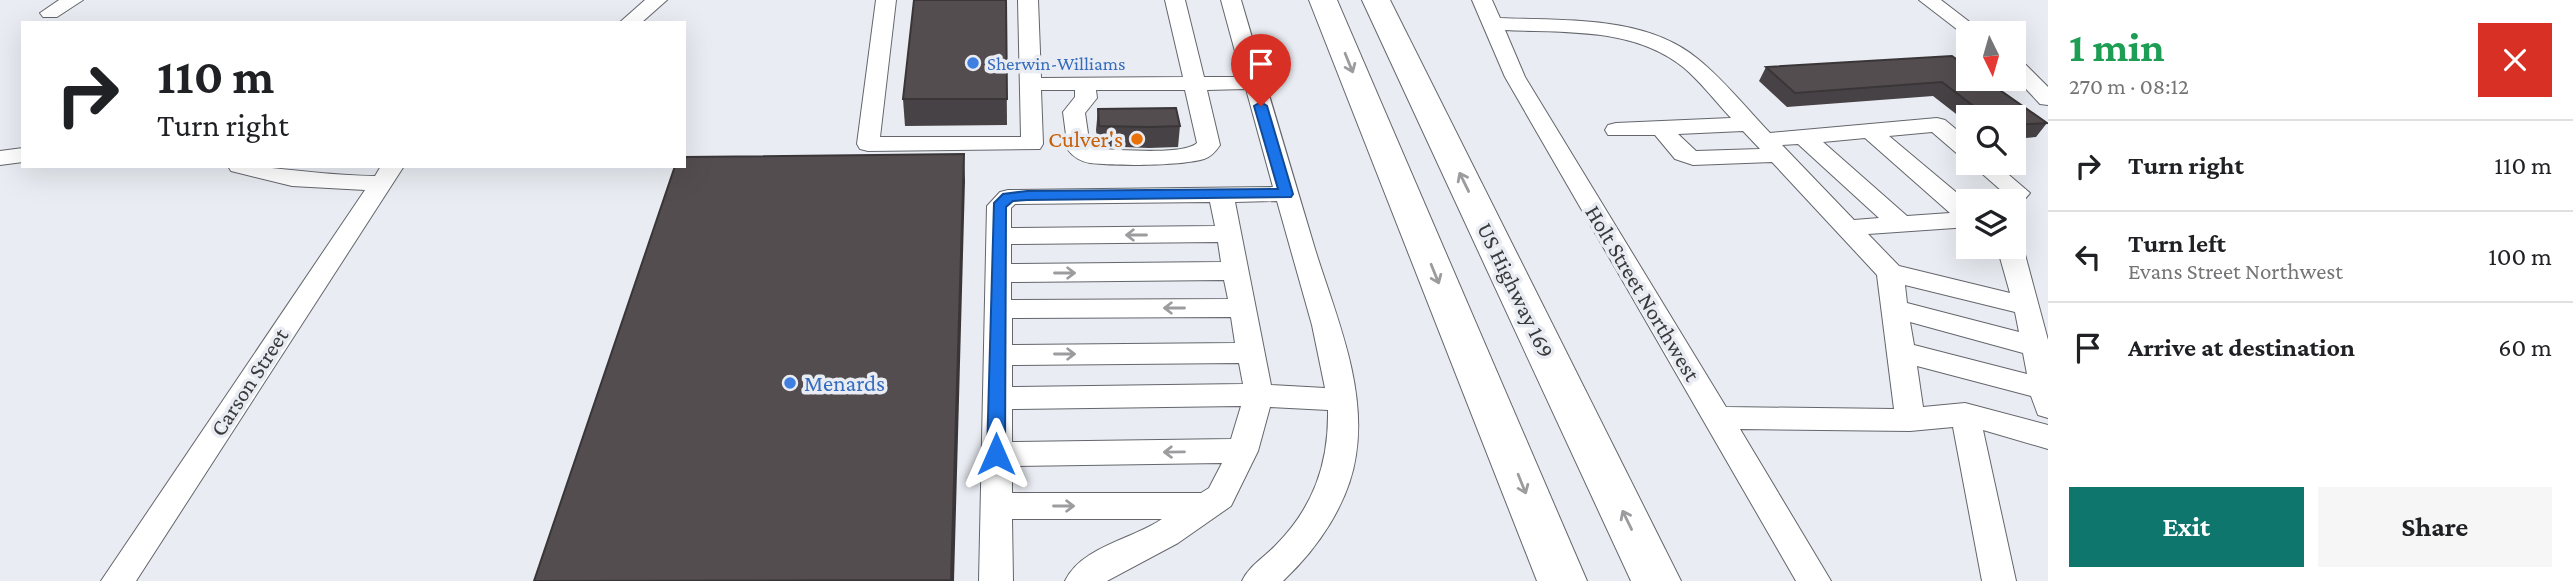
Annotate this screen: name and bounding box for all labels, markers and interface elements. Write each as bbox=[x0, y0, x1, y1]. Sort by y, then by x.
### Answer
north arrow bbox=[1956, 21, 2026, 91]
map controls bbox=[1956, 21, 2026, 259]
text: 1 min bbox=[2069, 23, 2165, 70]
button: close bbox=[2478, 23, 2552, 97]
pin bbox=[1231, 34, 1291, 106]
icon: arrive bbox=[1242, 45, 1280, 83]
icon: right bbox=[42, 49, 133, 140]
text: 110 m bbox=[157, 49, 274, 104]
one-way arrow bbox=[1343, 52, 1356, 73]
place label: Sherwin-Williams bbox=[987, 53, 1126, 74]
marker: Sherwin-Williams bbox=[965, 55, 981, 71]
text: 270 m · 08:12 bbox=[2069, 73, 2189, 99]
button: search bbox=[1956, 105, 2026, 175]
text: Turn right bbox=[157, 107, 289, 143]
place label: Culver's bbox=[1048, 126, 1123, 152]
marker: Culver's bbox=[1129, 131, 1145, 147]
icon: right bbox=[2069, 147, 2107, 185]
text: Turn right bbox=[2128, 151, 2244, 180]
text: 110 m bbox=[2494, 151, 2552, 180]
one-way arrow bbox=[1457, 172, 1470, 193]
button: layers bbox=[1956, 189, 2026, 259]
street label: Holt Street Northwest bbox=[1580, 200, 1706, 386]
street label: US Highway 169 bbox=[1472, 218, 1560, 362]
one-way arrow bbox=[1125, 228, 1148, 242]
text: Turn left bbox=[2128, 229, 2226, 258]
icon: left bbox=[2069, 238, 2107, 276]
text: 100 m bbox=[2488, 242, 2552, 271]
text: Evans Street Northwest bbox=[2128, 258, 2343, 284]
one-way arrow bbox=[1429, 262, 1442, 284]
one-way arrow bbox=[1053, 266, 1076, 280]
one-way arrow bbox=[1163, 301, 1186, 315]
street label: Carson Street bbox=[205, 323, 294, 441]
icon: arrive bbox=[2069, 329, 2107, 367]
text: Arrive at destination bbox=[2128, 333, 2355, 362]
text: 60 m bbox=[2498, 333, 2552, 362]
one-way arrow bbox=[1053, 347, 1076, 361]
place label: Menards bbox=[804, 370, 885, 396]
marker: Menards bbox=[782, 375, 798, 391]
position arrow bbox=[959, 417, 1033, 491]
one-way arrow bbox=[1163, 445, 1186, 458]
one-way arrow bbox=[1516, 473, 1529, 494]
button: Exit bbox=[2069, 487, 2304, 567]
button: Share bbox=[2318, 487, 2552, 567]
one-way arrow bbox=[1052, 499, 1075, 513]
one-way arrow bbox=[1619, 509, 1632, 530]

